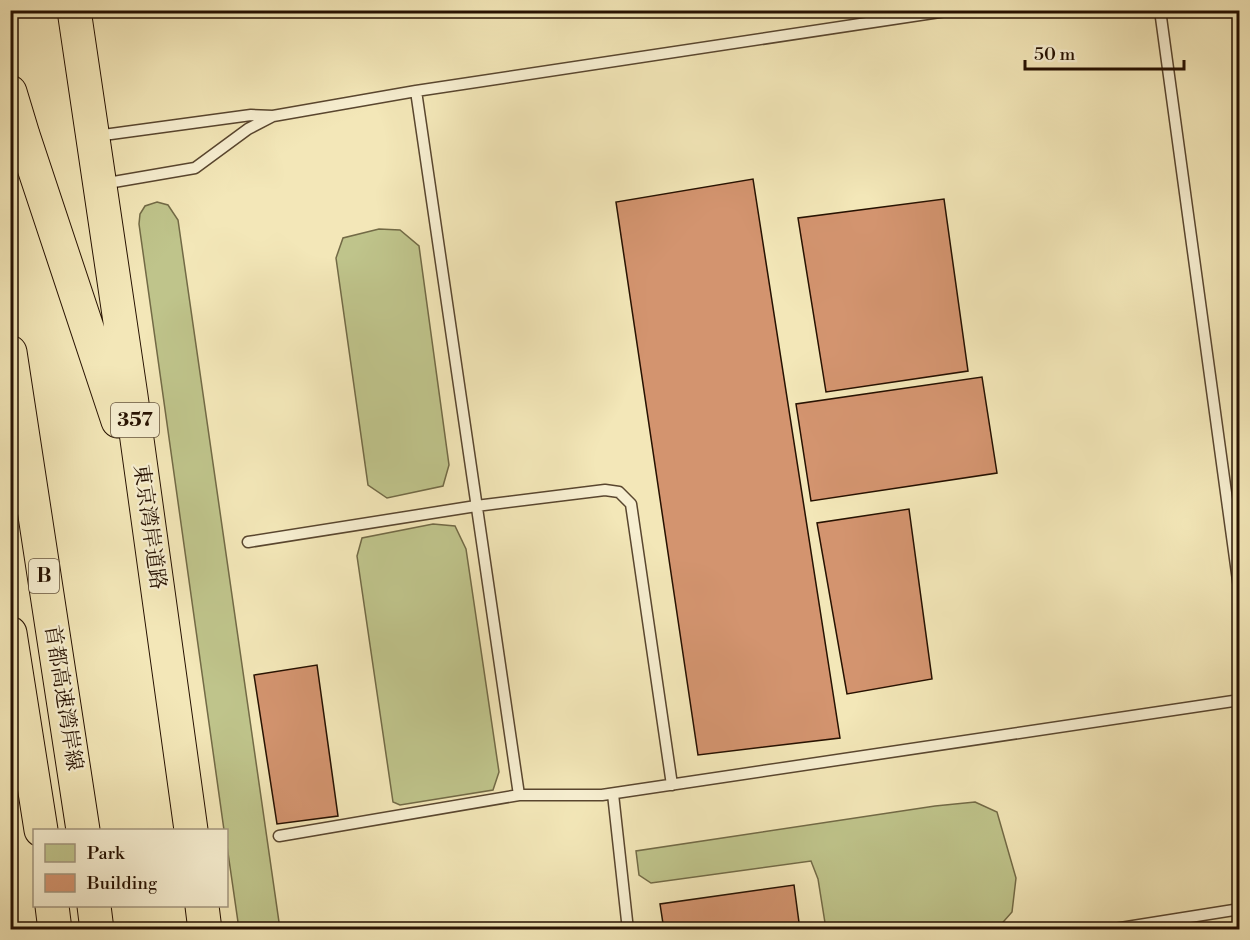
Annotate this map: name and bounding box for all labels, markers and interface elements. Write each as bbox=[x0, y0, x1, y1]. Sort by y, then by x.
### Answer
scale bar bbox=[1025, 33, 1184, 71]
text: 50 m bbox=[1034, 43, 1076, 66]
road number: 357 bbox=[111, 403, 159, 437]
street label: 東京湾岸道路 bbox=[127, 463, 171, 591]
road number: B bbox=[29, 559, 59, 593]
street label: 首都高速湾岸線 bbox=[39, 623, 87, 773]
legend bbox=[33, 829, 228, 907]
text: Park bbox=[87, 842, 126, 865]
text: Building bbox=[86, 872, 158, 895]

